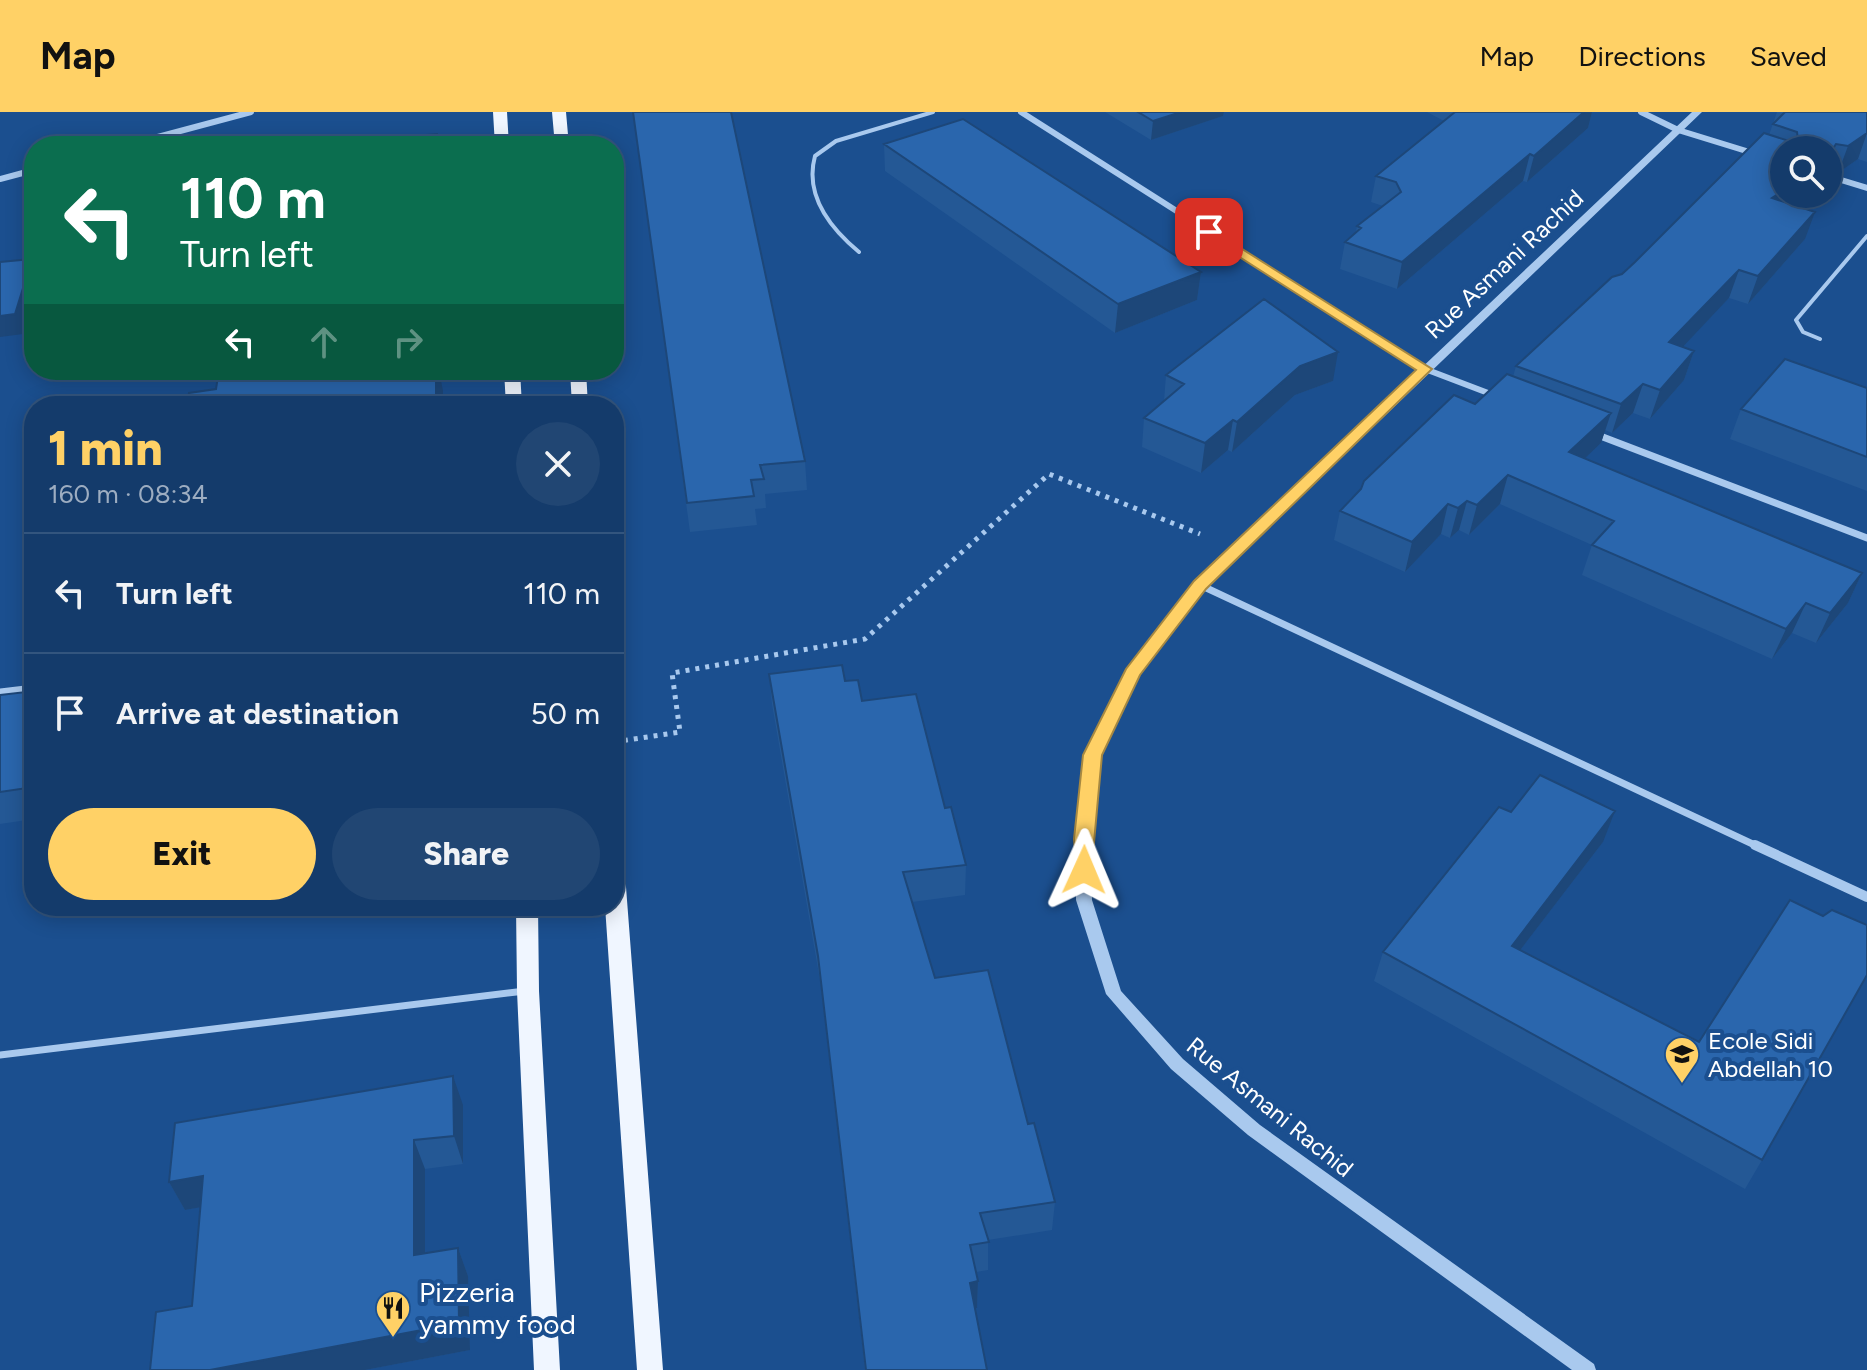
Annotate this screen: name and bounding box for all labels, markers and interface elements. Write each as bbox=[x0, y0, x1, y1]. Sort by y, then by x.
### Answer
text: Map bbox=[40, 33, 116, 79]
text: Map bbox=[1480, 39, 1534, 73]
text: Directions bbox=[1578, 39, 1706, 73]
text: Saved bbox=[1750, 39, 1827, 73]
map controls bbox=[1770, 136, 1842, 208]
button: search bbox=[1770, 136, 1842, 208]
text: 110 m bbox=[180, 165, 326, 232]
icon: left bbox=[48, 168, 152, 272]
street label: Rue Asmani Rachid bbox=[1419, 183, 1589, 345]
pin bbox=[1175, 198, 1243, 266]
icon: arrive bbox=[1187, 210, 1231, 254]
text: Turn left bbox=[180, 233, 314, 276]
icon: left bbox=[218, 320, 262, 364]
icon: ahead bbox=[302, 320, 346, 364]
icon: right bbox=[386, 320, 430, 364]
text: 1 min bbox=[48, 419, 163, 477]
button: close bbox=[516, 422, 600, 506]
text: 160 m · 08:34 bbox=[48, 478, 208, 510]
icon: left bbox=[48, 571, 92, 615]
text: Turn left bbox=[116, 575, 233, 612]
text: 110 m bbox=[523, 575, 600, 612]
icon: arrive bbox=[48, 691, 92, 735]
text: Arrive at destination bbox=[116, 695, 399, 732]
text: 50 m bbox=[531, 695, 600, 732]
button: Exit bbox=[48, 808, 316, 900]
button: Share bbox=[332, 808, 600, 900]
position arrow bbox=[1042, 828, 1126, 912]
place label: Ecole Sidi Abdellah 10 bbox=[1708, 1026, 1833, 1083]
street label: Rue Asmani Rachid bbox=[1181, 1031, 1359, 1183]
school or university icon: Ecole Sidi Abdellah 10 bbox=[1663, 1035, 1701, 1085]
place label: Pizzeria yammy food bbox=[419, 1275, 576, 1341]
restaurant icon: Pizzeria yammy food bbox=[374, 1289, 412, 1339]

